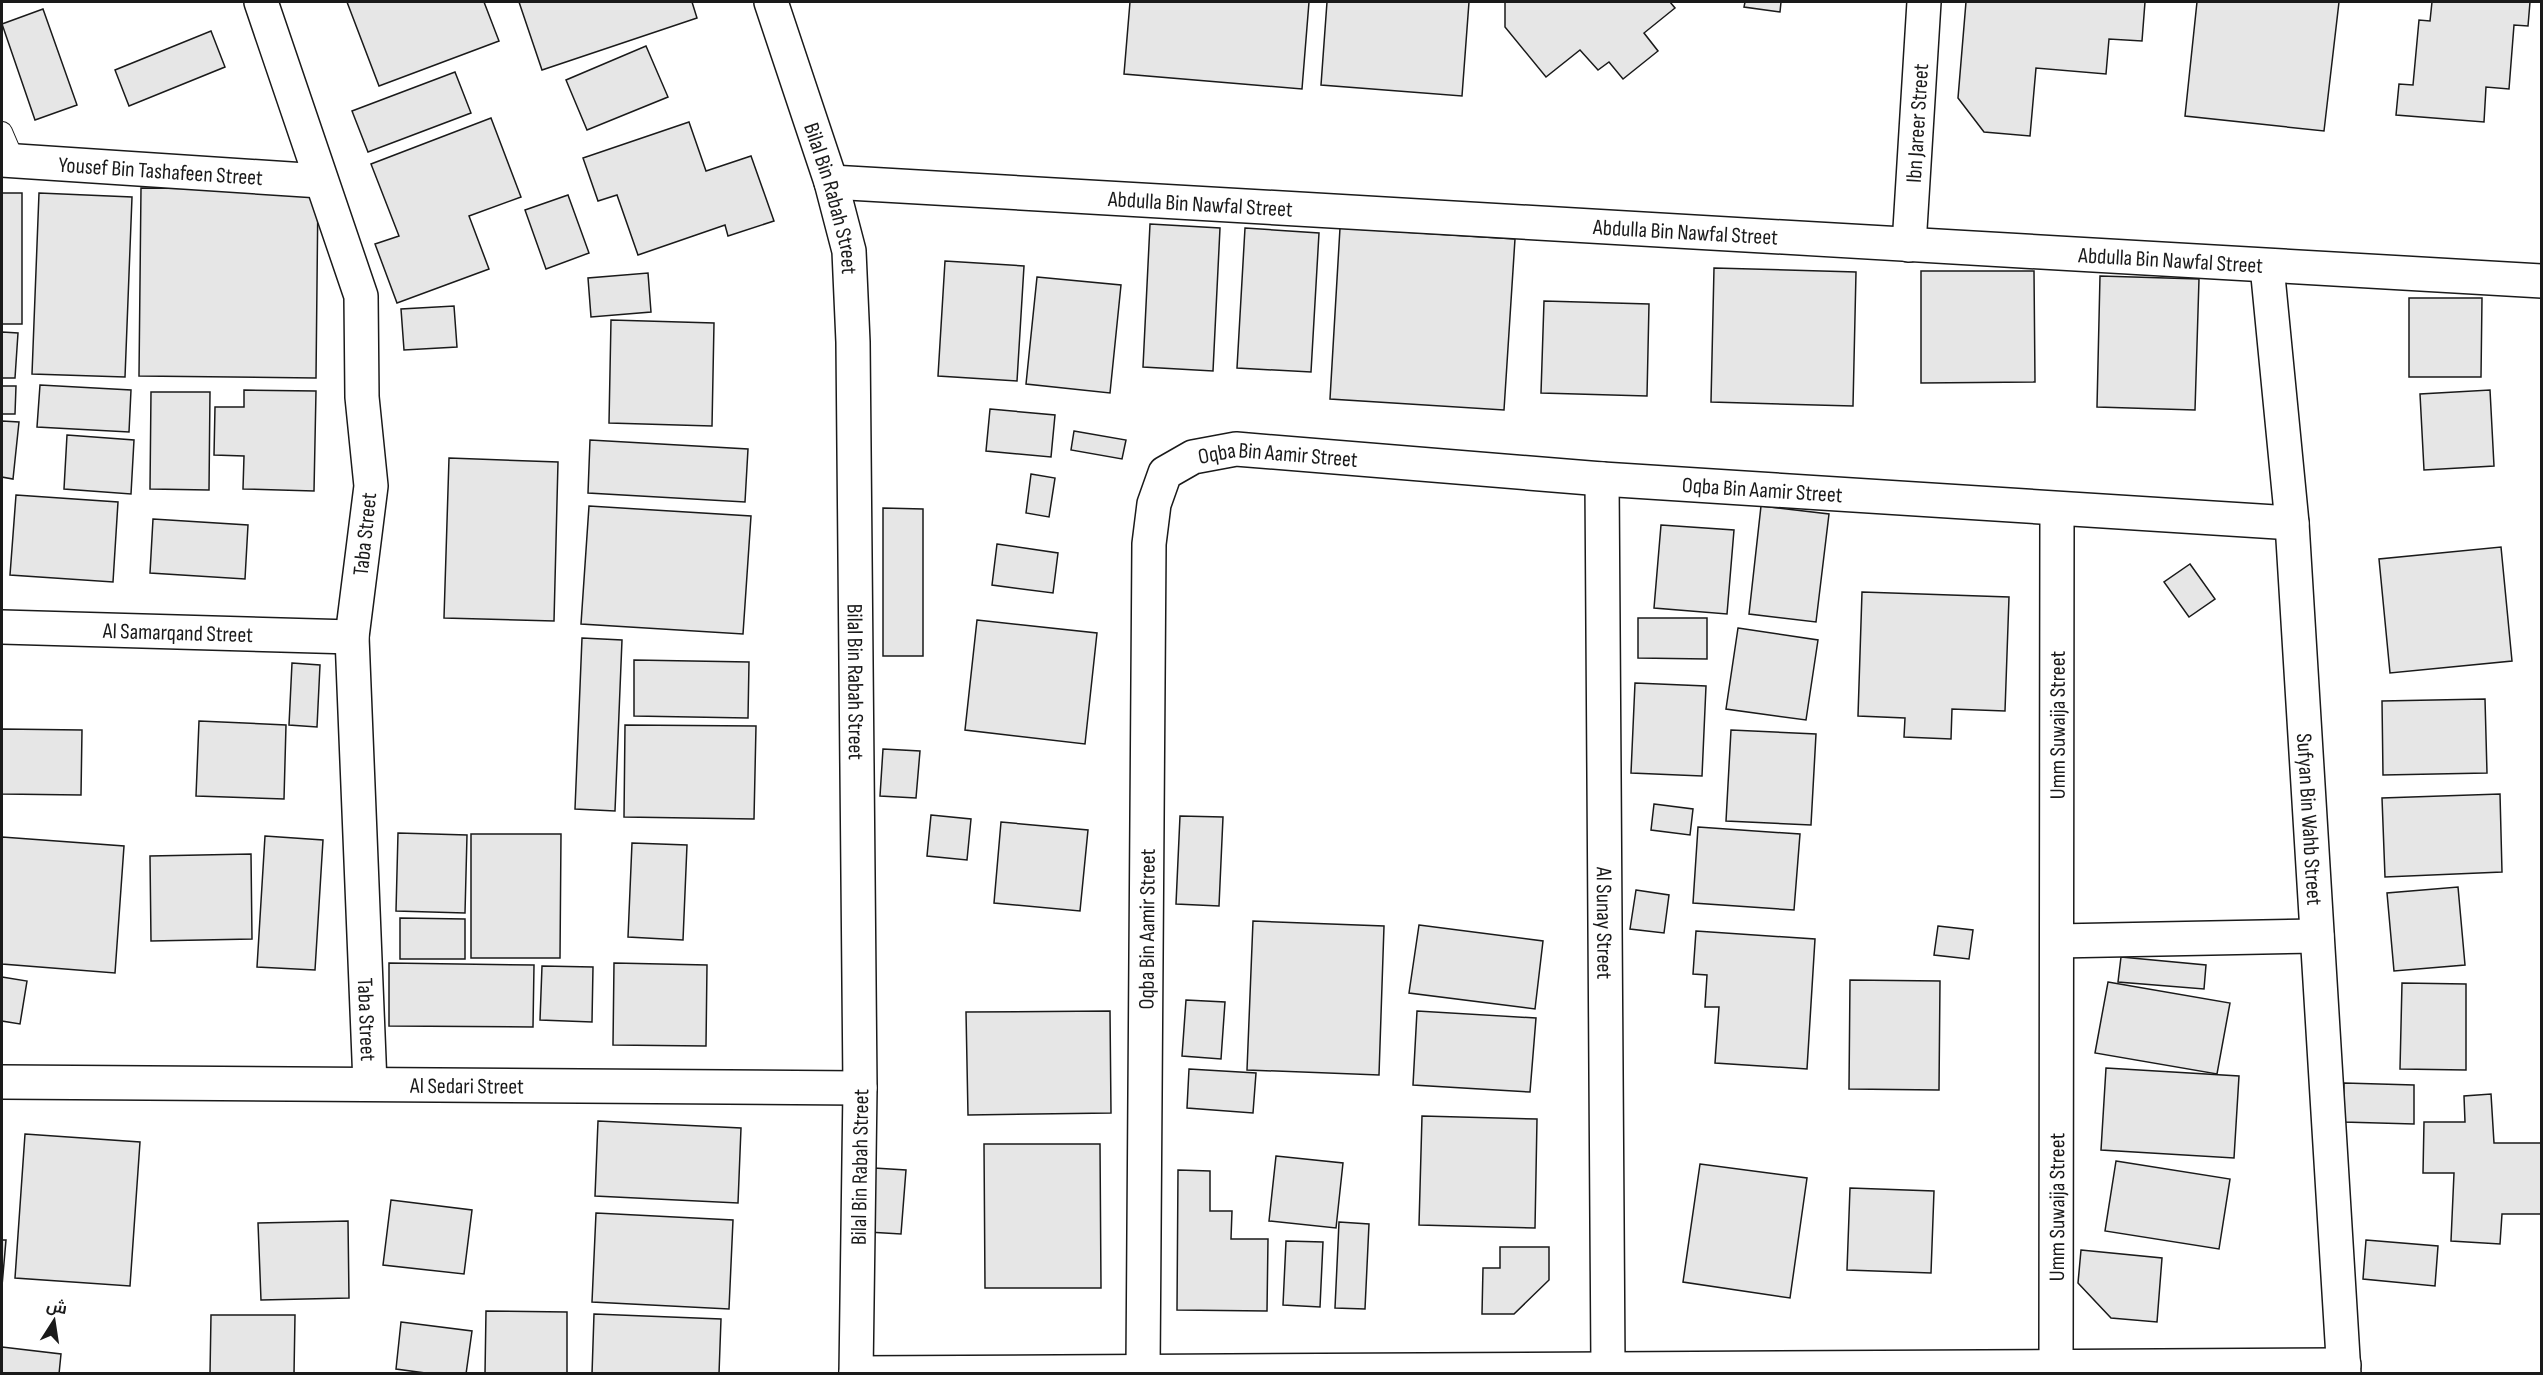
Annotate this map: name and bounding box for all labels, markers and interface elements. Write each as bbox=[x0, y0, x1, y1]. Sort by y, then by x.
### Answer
street label: Ibn Jareer Street bbox=[1901, 63, 1935, 184]
street label: Bilal Bin Rabah Street bbox=[797, 120, 862, 275]
street label: Yousef Bin Tashafeen Street bbox=[58, 152, 264, 192]
street label: Abdulla Bin Nawfal Street bbox=[1106, 186, 1294, 224]
street label: Abdulla Bin Nawfal Street bbox=[1591, 214, 1779, 252]
street label: Abdulla Bin Nawfal Street bbox=[2077, 242, 2264, 280]
street label: Oqba Bin Aamir Street bbox=[1196, 437, 1359, 474]
street label: Oqba Bin Aamir Street bbox=[1681, 472, 1843, 509]
street label: Taba Street bbox=[348, 491, 383, 577]
street label: Bilal Bin Rabah Street bbox=[840, 604, 869, 760]
street label: Al Samarqand Street bbox=[102, 618, 254, 649]
street label: Umm Suwaija Street bbox=[2045, 651, 2072, 799]
street label: Sufyan Bin Wahb Street bbox=[2290, 733, 2327, 906]
street label: Oqba Bin Aamir Street bbox=[1134, 848, 1162, 1009]
street label: Al Sunay Street bbox=[1590, 866, 1617, 979]
street label: Taba Street bbox=[351, 977, 381, 1062]
street label: Al Sedari Street bbox=[409, 1073, 524, 1101]
street label: Bilal Bin Rabah Street bbox=[846, 1088, 875, 1245]
street label: Umm Suwaija Street bbox=[2044, 1133, 2071, 1281]
north arrow bbox=[24, 1291, 84, 1351]
text: ش bbox=[45, 1296, 69, 1319]

